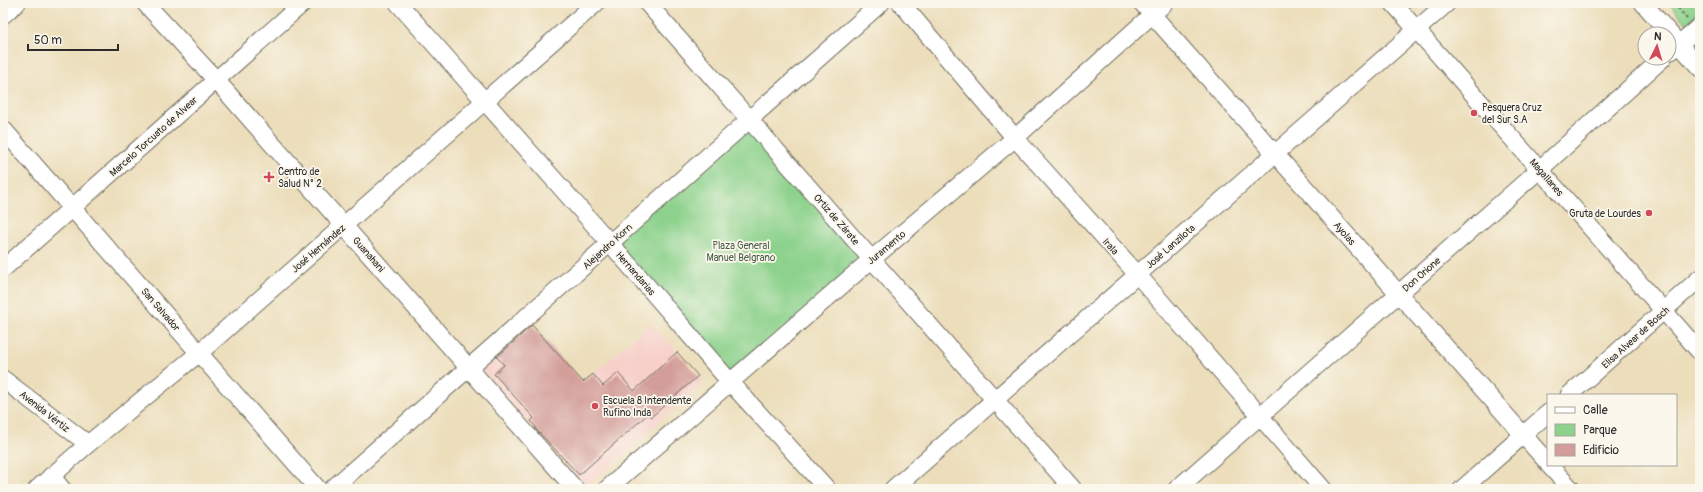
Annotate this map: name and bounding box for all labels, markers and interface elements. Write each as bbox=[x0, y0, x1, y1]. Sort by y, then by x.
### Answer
scale bar bbox=[28, 26, 118, 52]
north arrow bbox=[1637, 26, 1677, 66]
text: N bbox=[1654, 30, 1663, 43]
text: 50 m bbox=[34, 33, 62, 48]
street label: Marcelo Torcuato de Alvear bbox=[107, 94, 200, 179]
place label: Pesquera Cruz del Sur S.A bbox=[1482, 102, 1542, 126]
marker: Pesquera Cruz del Sur S.A bbox=[1469, 108, 1479, 118]
street label: Magallanes bbox=[1527, 156, 1566, 199]
place label: Centro de Salud N° 2 bbox=[278, 166, 322, 190]
marker: Centro de Salud N° 2 bbox=[263, 171, 275, 183]
street label: Ortiz de Zárate bbox=[811, 192, 862, 248]
place label: Gruta de Lourdes bbox=[1569, 208, 1642, 220]
marker: Gruta de Lourdes bbox=[1644, 208, 1654, 218]
street label: Ayolas bbox=[1331, 219, 1358, 248]
street label: Alejandro Korn bbox=[580, 221, 635, 272]
street label: José Hernández bbox=[289, 222, 348, 275]
street label: José Lanzilota bbox=[1144, 222, 1198, 271]
street label: Juramento bbox=[865, 228, 909, 267]
street label: Guanahani bbox=[350, 235, 387, 275]
street label: Irala bbox=[1100, 236, 1121, 258]
park label: Plaza General Manuel Belgrano bbox=[707, 240, 776, 264]
street label: Hernandarias bbox=[613, 249, 658, 298]
street label: Don Orione bbox=[1400, 255, 1443, 295]
street label: San Salvador bbox=[138, 285, 183, 334]
street label: Elisa Alvear de Bosch bbox=[1599, 304, 1672, 371]
street label: Avenida Vértiz bbox=[17, 389, 72, 435]
legend bbox=[1547, 394, 1677, 466]
place label: Escuela 8 Intendente Rufino Inda bbox=[603, 395, 691, 419]
marker: Escuela 8 Intendente Rufino Inda bbox=[590, 401, 600, 411]
text: Calle bbox=[1583, 403, 1608, 418]
text: Parque bbox=[1583, 423, 1617, 438]
text: Edificio bbox=[1583, 443, 1619, 458]

